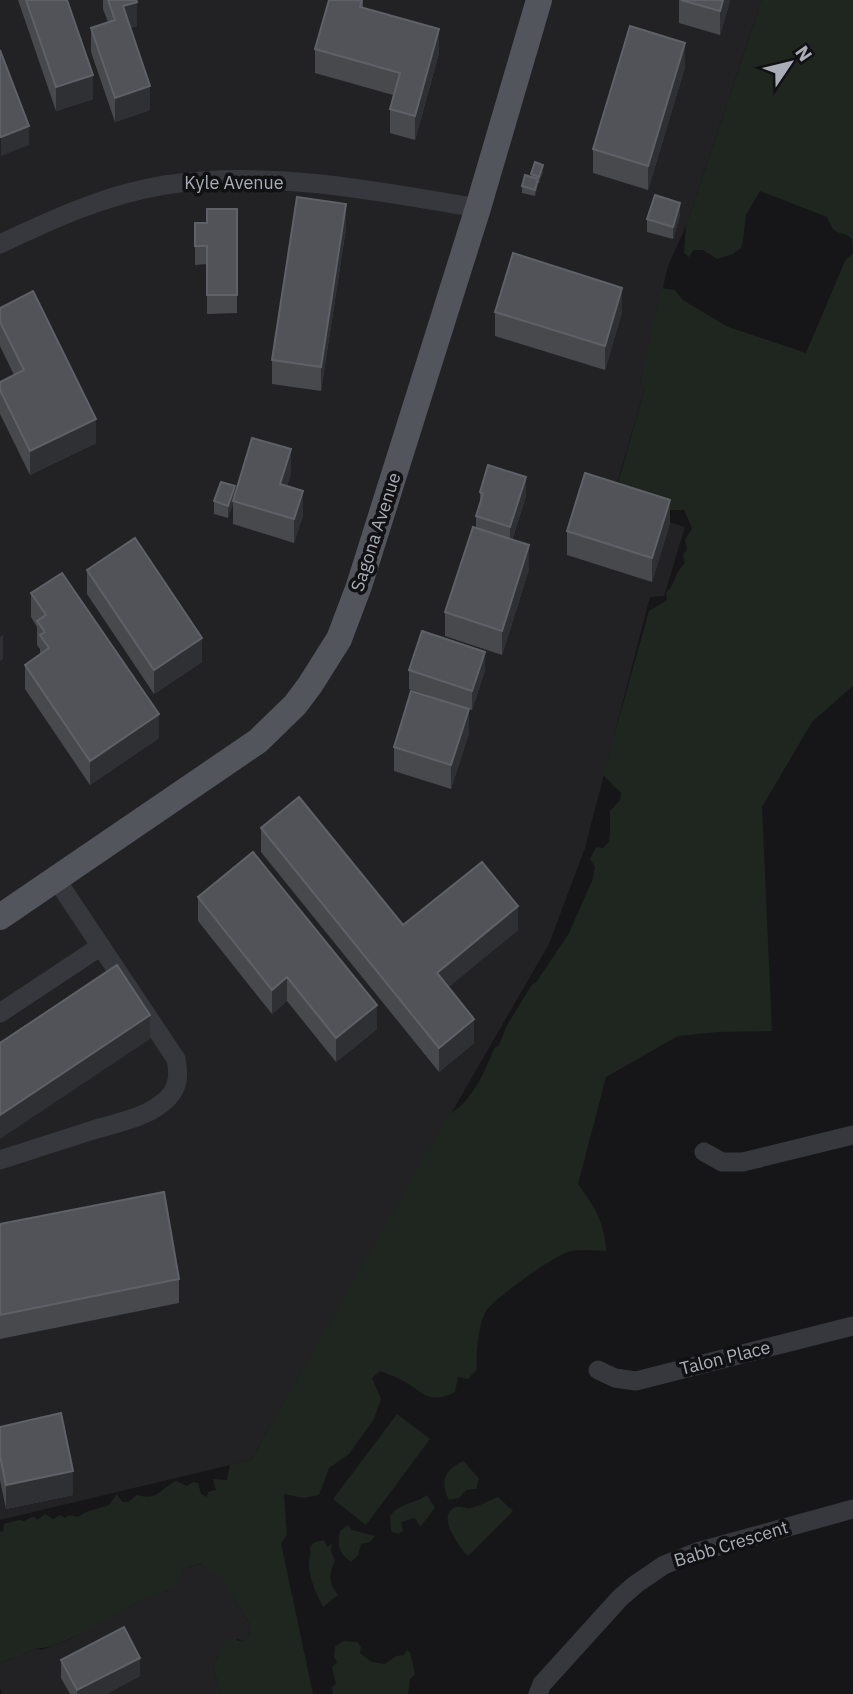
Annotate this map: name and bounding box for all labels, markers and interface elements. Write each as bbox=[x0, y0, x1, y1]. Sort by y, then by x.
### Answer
north arrow bbox=[755, 28, 825, 98]
text: N bbox=[790, 41, 818, 66]
street label: Kyle Avenue bbox=[184, 171, 284, 194]
street label: Sagona Avenue bbox=[345, 469, 406, 594]
street label: Talon Place bbox=[677, 1335, 773, 1380]
street label: Babb Crescent bbox=[671, 1515, 791, 1572]

